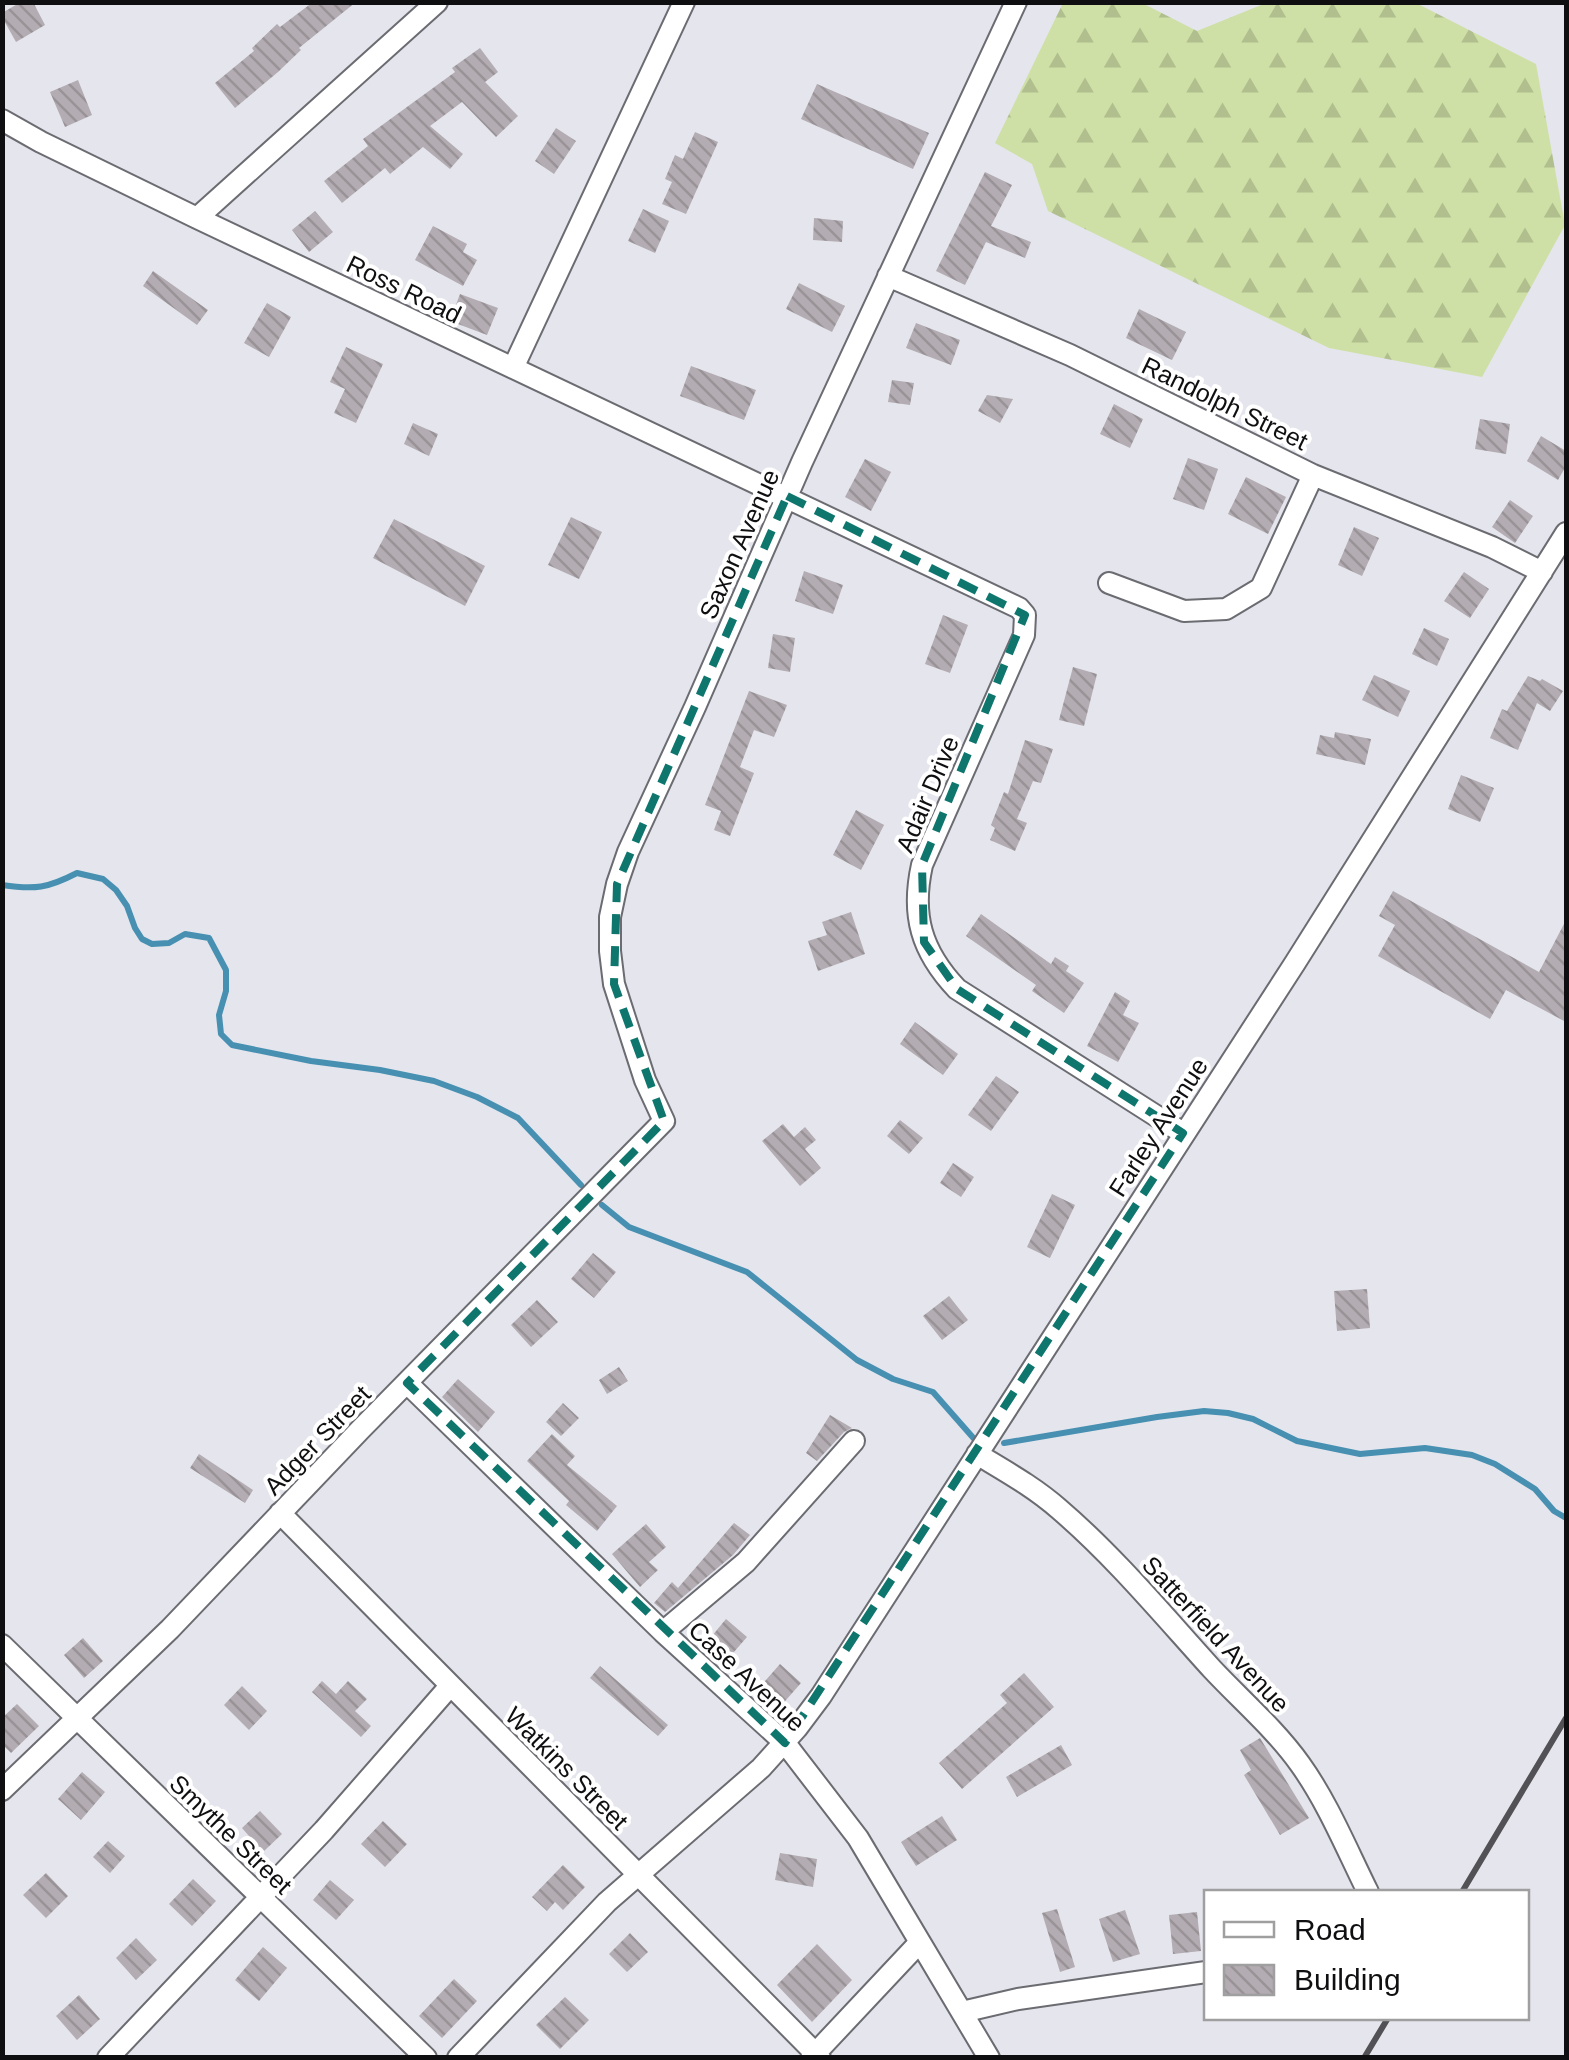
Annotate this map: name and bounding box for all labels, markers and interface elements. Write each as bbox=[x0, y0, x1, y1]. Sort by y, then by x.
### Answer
street label: Ross Road bbox=[342, 249, 466, 329]
street label: Randolph Street bbox=[1138, 351, 1312, 455]
street label: Saxon Avenue bbox=[694, 465, 784, 623]
street label: Adair Drive bbox=[890, 732, 964, 856]
street label: Farley Avenue bbox=[1103, 1053, 1213, 1201]
street label: Adger Street bbox=[258, 1380, 376, 1500]
street label: Satterfield Avenue bbox=[1137, 1550, 1295, 1718]
street label: Case Avenue bbox=[683, 1615, 811, 1737]
street label: Watkins Street bbox=[500, 1701, 634, 1835]
street label: Smythe Street bbox=[164, 1769, 298, 1899]
legend bbox=[1204, 1890, 1529, 2020]
text: Road bbox=[1294, 1913, 1366, 1946]
text: Building bbox=[1294, 1963, 1401, 1996]

